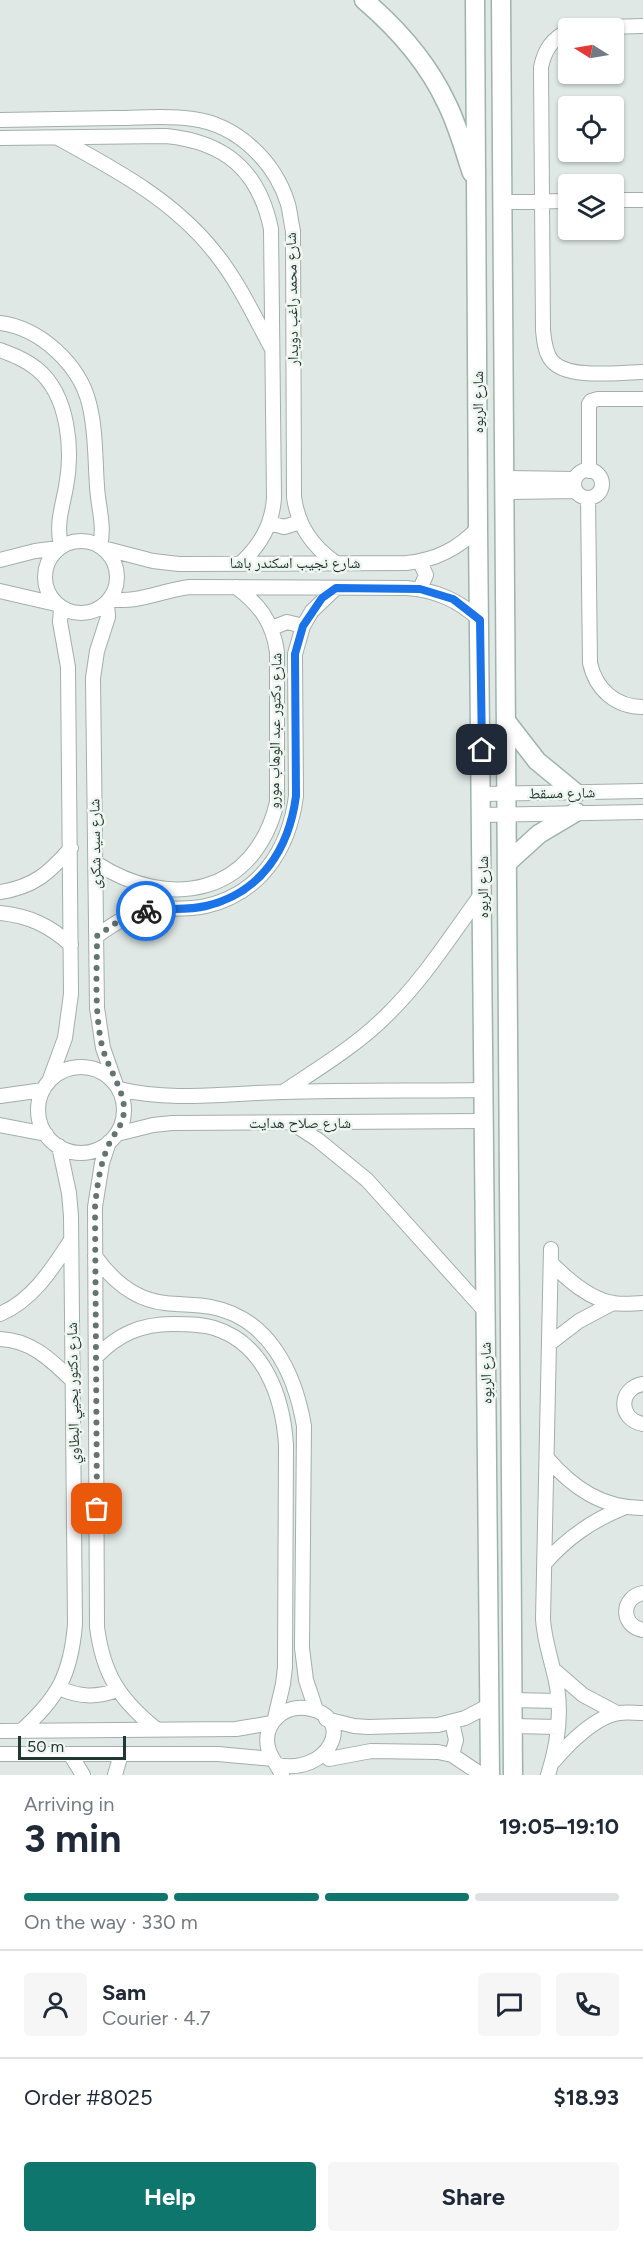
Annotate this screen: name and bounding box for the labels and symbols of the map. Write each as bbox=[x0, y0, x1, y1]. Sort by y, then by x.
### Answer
north arrow bbox=[558, 18, 624, 84]
street label: شارع محمد راغب دويدار bbox=[282, 232, 303, 367]
street label: شارع الربوه bbox=[469, 371, 488, 433]
street label: شارع نجيب اسكندر باشا bbox=[230, 554, 360, 573]
street label: شارع دكتور عبد الوهاب مورو bbox=[265, 652, 286, 809]
pin bbox=[456, 724, 507, 775]
street label: شارع مسقط bbox=[529, 783, 596, 804]
street label: شارع سيد شكرى bbox=[85, 799, 106, 889]
street label: شارع الربوه bbox=[474, 856, 493, 918]
courier bbox=[116, 881, 176, 941]
street label: شارع صلاح هدايت bbox=[249, 1114, 351, 1133]
street label: شارع دكتور يحيي البطاوي bbox=[63, 1322, 86, 1464]
street label: شارع الربوه bbox=[476, 1342, 497, 1404]
pin bbox=[71, 1483, 122, 1534]
scale bar bbox=[18, 1733, 126, 1760]

